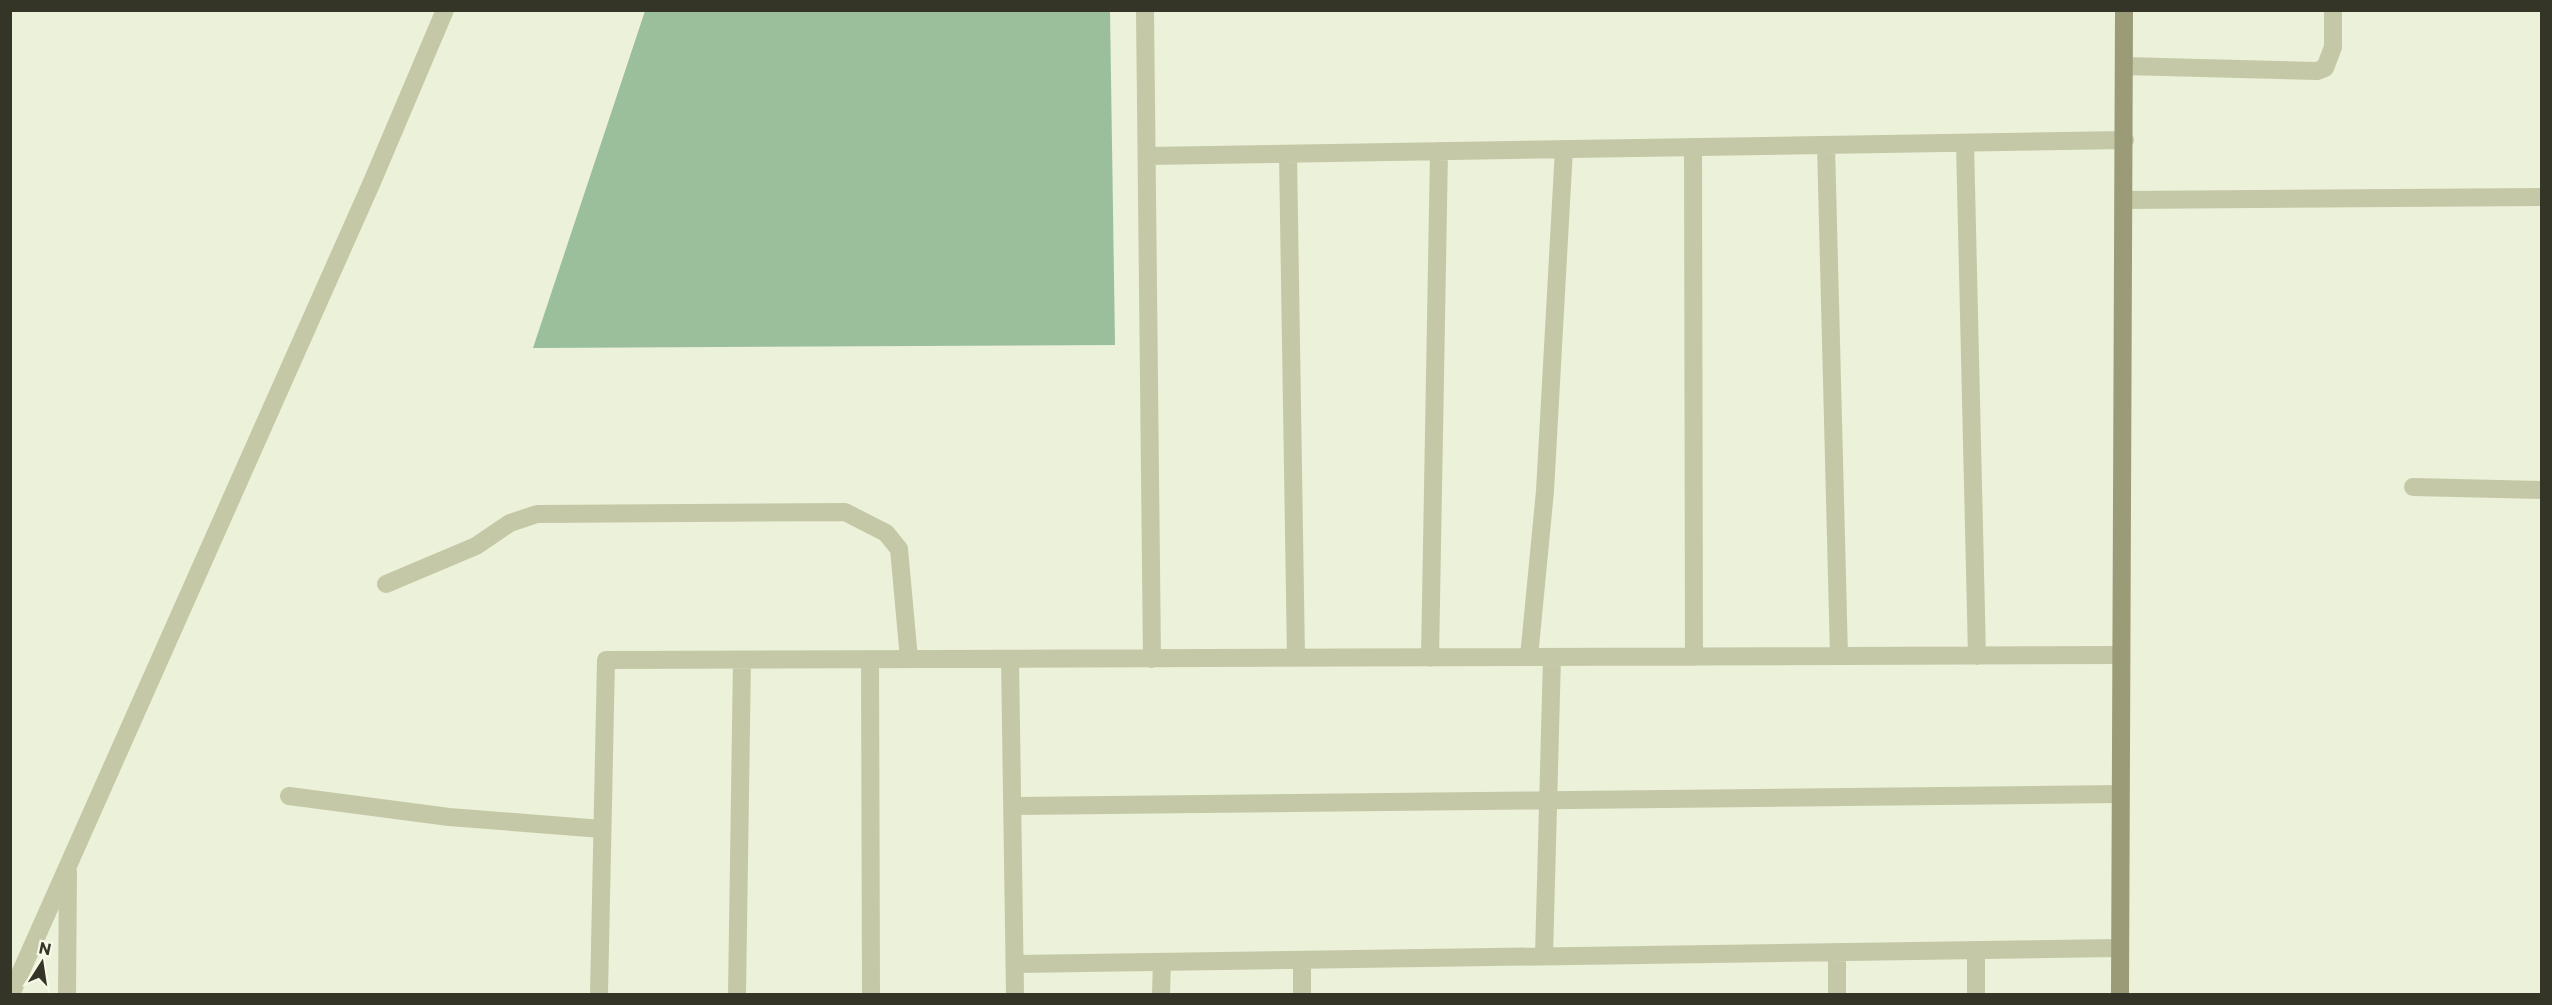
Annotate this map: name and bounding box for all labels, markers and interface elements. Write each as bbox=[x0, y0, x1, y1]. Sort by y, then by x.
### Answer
north arrow bbox=[12, 933, 72, 993]
text: N bbox=[37, 937, 53, 958]

